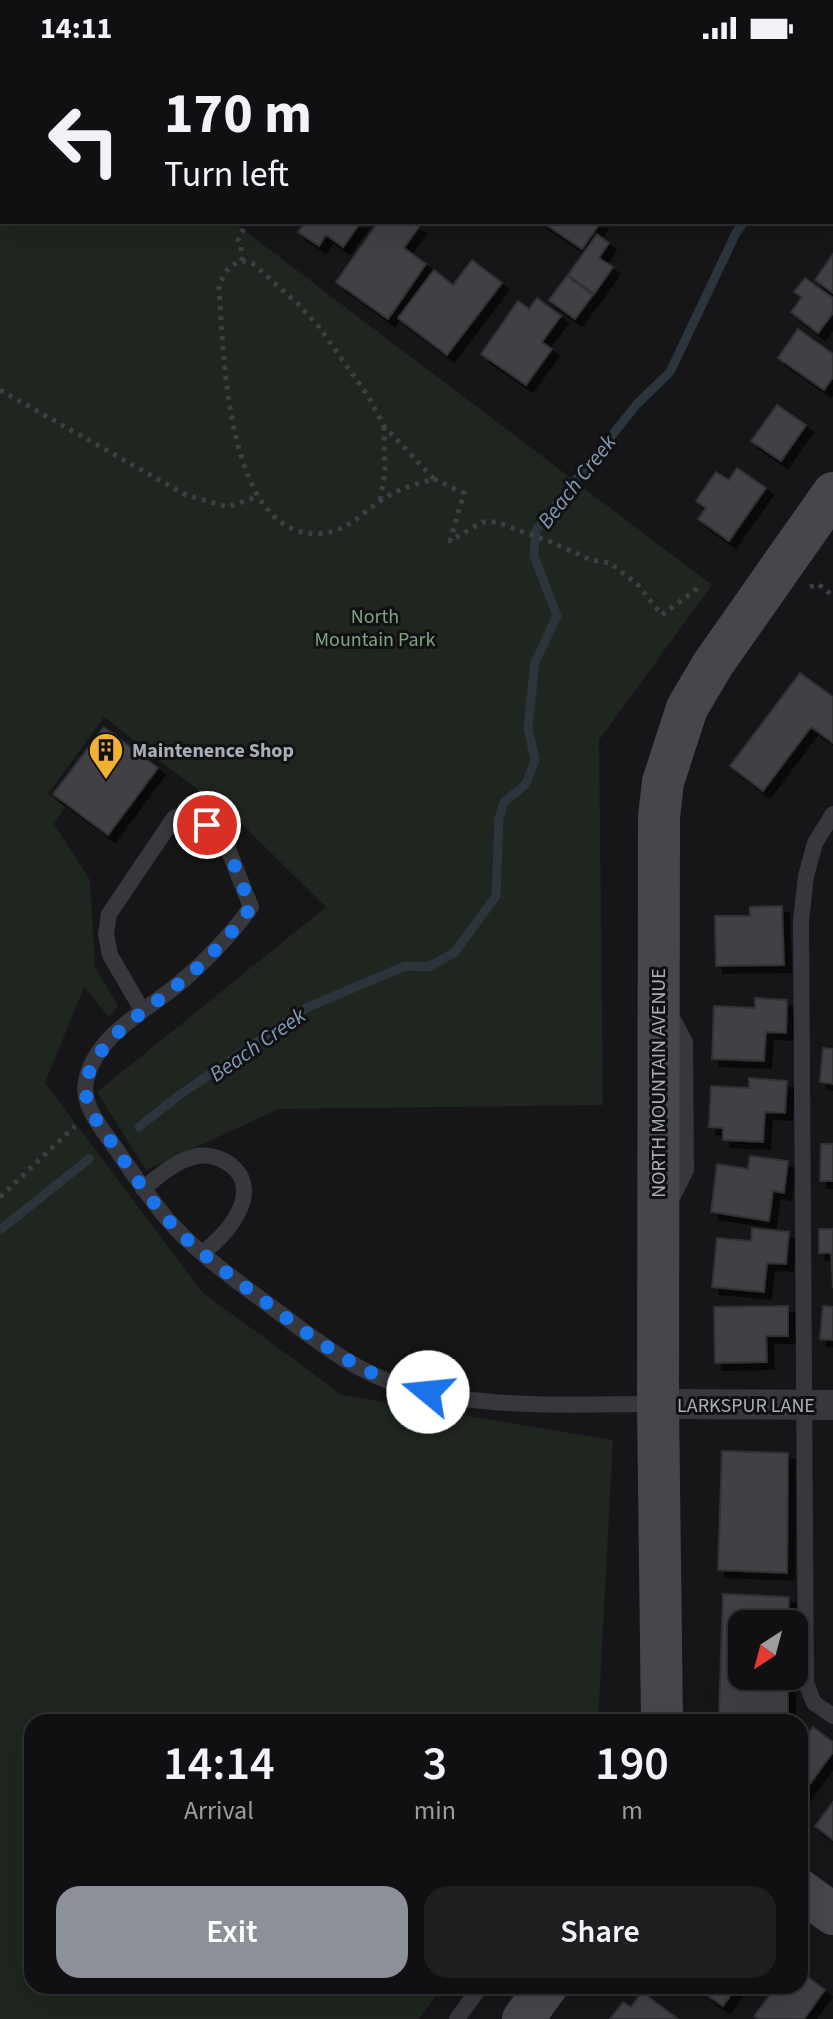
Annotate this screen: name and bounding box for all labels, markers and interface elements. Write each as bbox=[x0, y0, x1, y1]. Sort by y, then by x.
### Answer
text: 14:11 bbox=[40, 7, 112, 50]
text: 170 m bbox=[164, 75, 312, 154]
icon: left bbox=[32, 88, 136, 192]
text: Turn left bbox=[164, 149, 289, 200]
water label: Beach Creek bbox=[530, 427, 624, 535]
park label: North Mountain Park bbox=[315, 603, 436, 654]
building icon: Maintenence Shop bbox=[87, 731, 125, 781]
place label: Maintenence Shop bbox=[132, 737, 294, 765]
pin bbox=[173, 791, 241, 859]
icon: arrive bbox=[185, 803, 229, 847]
street label: NORTH MOUNTAIN AVENUE bbox=[645, 968, 673, 1198]
water label: Beach Creek bbox=[203, 999, 313, 1090]
position arrow bbox=[386, 1350, 470, 1434]
street label: LARKSPUR LANE bbox=[677, 1392, 815, 1420]
north arrow bbox=[728, 1610, 808, 1690]
map controls bbox=[728, 1610, 808, 1690]
text: 14:14 bbox=[163, 1730, 275, 1798]
text: 3 bbox=[423, 1730, 447, 1798]
text: 190 bbox=[595, 1730, 669, 1798]
text: Arrival bbox=[184, 1792, 254, 1829]
text: min bbox=[414, 1792, 456, 1829]
text: m bbox=[621, 1792, 643, 1829]
button: Exit bbox=[56, 1886, 408, 1978]
button: Share bbox=[424, 1886, 776, 1978]

